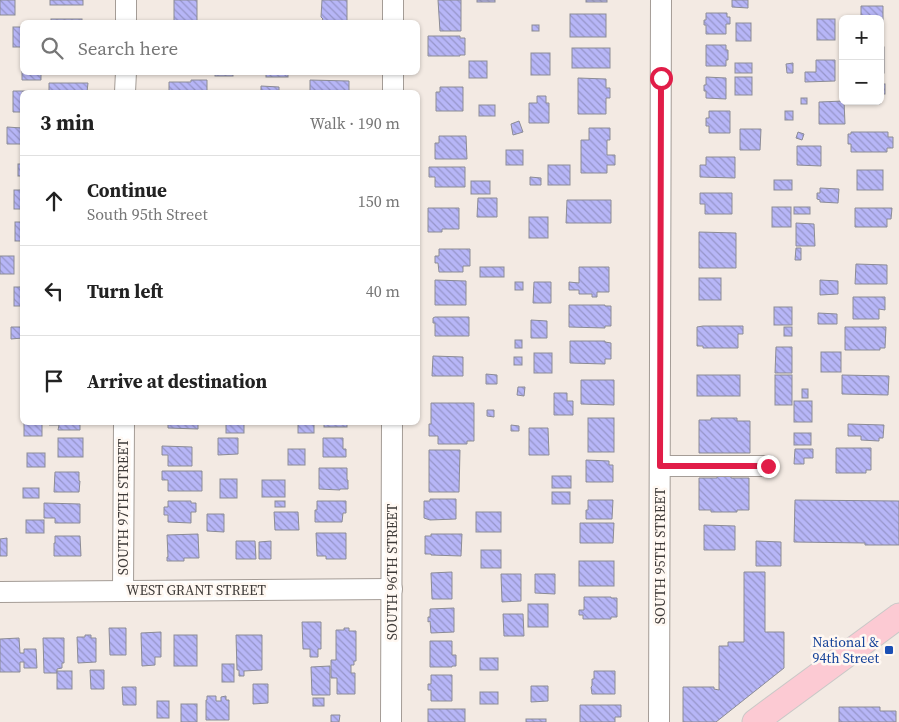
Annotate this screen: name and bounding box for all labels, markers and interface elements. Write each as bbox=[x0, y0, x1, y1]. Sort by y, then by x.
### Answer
map controls bbox=[839, 15, 884, 105]
button: + bbox=[839, 15, 884, 60]
search box bbox=[20, 20, 420, 75]
icon: search bbox=[38, 34, 66, 62]
text: Search here bbox=[78, 35, 178, 61]
button: − bbox=[839, 60, 884, 105]
route start bbox=[650, 67, 673, 90]
text: 3 min bbox=[40, 108, 95, 137]
text: Walk · 190 m bbox=[310, 112, 400, 134]
text: Continue bbox=[87, 177, 167, 203]
icon: ahead bbox=[40, 187, 68, 215]
text: 150 m bbox=[358, 190, 400, 212]
text: South 95th Street bbox=[87, 203, 208, 225]
icon: left bbox=[40, 277, 68, 305]
text: Turn left bbox=[87, 278, 163, 304]
text: 40 m bbox=[366, 280, 400, 302]
icon: arrive bbox=[40, 367, 68, 395]
text: Arrive at destination bbox=[87, 368, 267, 394]
street label: SOUTH 97TH STREET bbox=[113, 438, 133, 575]
route end bbox=[757, 455, 780, 478]
street label: SOUTH 95TH STREET bbox=[650, 487, 670, 624]
street label: SOUTH 96TH STREET bbox=[382, 503, 402, 640]
street label: WEST GRANT STREET bbox=[126, 580, 266, 600]
place label: National & 94th Street bbox=[812, 632, 879, 668]
marker: National & 94th Street bbox=[883, 644, 895, 656]

